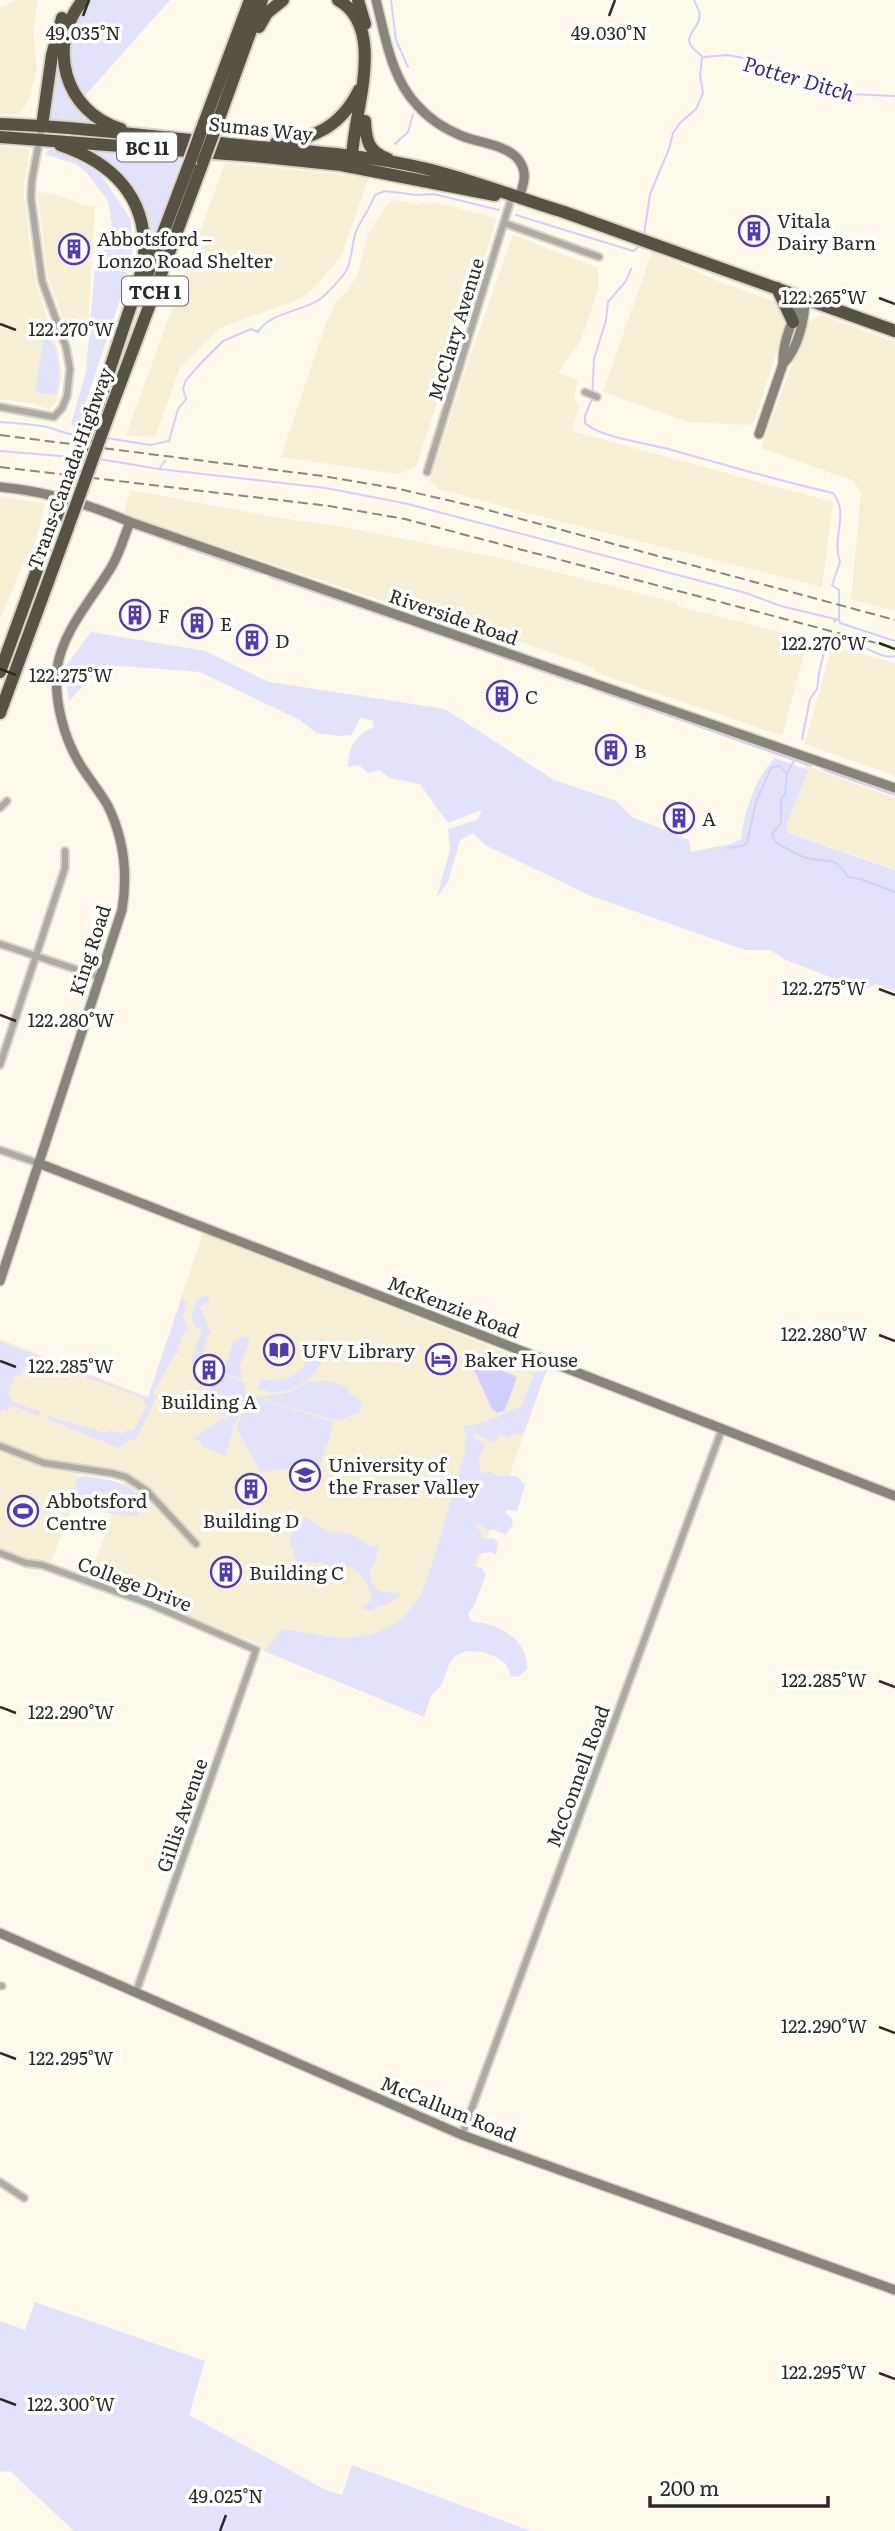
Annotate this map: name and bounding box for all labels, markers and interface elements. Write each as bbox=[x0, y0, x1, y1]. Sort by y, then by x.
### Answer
text: 49.035°N bbox=[45, 19, 121, 46]
text: 49.030°N bbox=[571, 19, 647, 46]
water label: Potter Ditch bbox=[740, 46, 859, 108]
street label: Sumas Way bbox=[207, 109, 315, 147]
road number: BC 11 bbox=[117, 132, 177, 162]
place label: Vitala Dairy Barn bbox=[777, 206, 876, 256]
building icon: Vitala Dairy Barn bbox=[737, 214, 771, 248]
place label: Abbotsford – Lonzo Road Shelter bbox=[97, 224, 273, 274]
building icon: Abbotsford – Lonzo Road Shelter bbox=[57, 232, 91, 266]
street label: McClary Avenue bbox=[420, 254, 490, 404]
road number: TCH 1 bbox=[122, 276, 188, 306]
text: 122.265°W bbox=[781, 283, 867, 310]
text: 122.270°W bbox=[28, 315, 114, 342]
street label: Trans-Canada Highway bbox=[19, 363, 119, 573]
street label: Riverside Road bbox=[386, 581, 523, 651]
building icon: F bbox=[118, 598, 152, 632]
place label: F bbox=[158, 601, 170, 629]
building icon: E bbox=[180, 606, 214, 640]
place label: E bbox=[220, 609, 232, 637]
building icon: D bbox=[235, 623, 269, 657]
place label: D bbox=[275, 626, 290, 654]
text: 122.270°W bbox=[781, 629, 867, 656]
text: 122.275°W bbox=[29, 661, 113, 688]
building icon: C bbox=[485, 679, 519, 713]
place label: C bbox=[525, 682, 538, 710]
building icon: B bbox=[594, 733, 628, 767]
place label: B bbox=[634, 736, 647, 764]
building icon: A bbox=[662, 801, 696, 835]
place label: A bbox=[702, 804, 716, 832]
street label: King Road bbox=[61, 901, 117, 999]
text: 122.275°W bbox=[782, 974, 866, 1001]
text: 122.280°W bbox=[28, 1006, 115, 1033]
street label: McKenzie Road bbox=[384, 1268, 525, 1344]
text: 122.280°W bbox=[781, 1320, 868, 1347]
library icon: UFV Library bbox=[262, 1333, 296, 1367]
place label: UFV Library bbox=[302, 1336, 415, 1364]
hotel icon: Baker House bbox=[424, 1342, 458, 1376]
place label: Baker House bbox=[464, 1345, 578, 1373]
text: 122.285°W bbox=[28, 1352, 114, 1379]
building icon: Building A bbox=[192, 1353, 226, 1387]
place label: Building A bbox=[161, 1387, 257, 1415]
place label: University of the Fraser Valley bbox=[328, 1450, 479, 1500]
school or university icon: University of the Fraser Valley bbox=[288, 1458, 322, 1492]
building icon: Building D bbox=[234, 1472, 268, 1506]
place label: Abbotsford Centre bbox=[46, 1486, 148, 1536]
sports icon: Abbotsford Centre bbox=[6, 1494, 40, 1528]
place label: Building D bbox=[203, 1506, 299, 1534]
street label: College Drive bbox=[74, 1548, 196, 1618]
building icon: Building C bbox=[209, 1555, 243, 1589]
place label: Building C bbox=[249, 1558, 344, 1586]
text: 122.285°W bbox=[781, 1666, 867, 1693]
text: 122.290°W bbox=[28, 1698, 114, 1725]
street label: McConnell Road bbox=[538, 1701, 616, 1851]
street label: Gillis Avenue bbox=[148, 1754, 214, 1876]
text: 122.290°W bbox=[781, 2012, 867, 2039]
text: 122.295°W bbox=[29, 2044, 114, 2071]
street label: McCallum Road bbox=[377, 2068, 521, 2148]
text: 122.295°W bbox=[782, 2358, 867, 2385]
text: 122.300°W bbox=[27, 2390, 115, 2417]
scale bar bbox=[650, 2464, 828, 2508]
text: 200 m bbox=[660, 2471, 720, 2502]
text: 49.025°N bbox=[189, 2482, 263, 2509]

